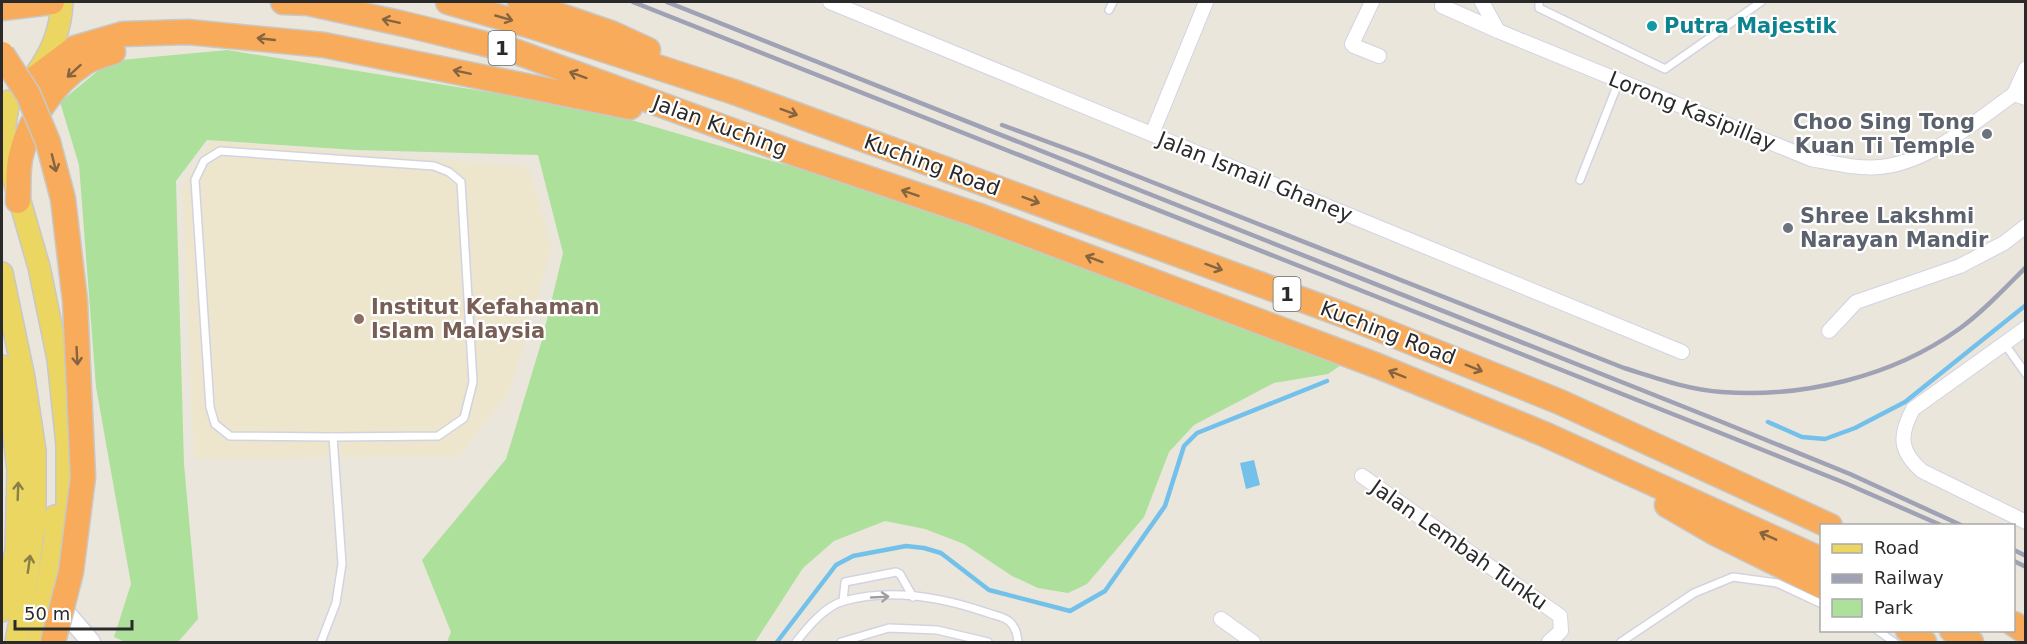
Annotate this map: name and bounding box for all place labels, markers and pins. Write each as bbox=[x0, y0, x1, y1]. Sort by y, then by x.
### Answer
place label: Putra Majestik bbox=[1664, 14, 1837, 38]
marker: Putra Majestik bbox=[1645, 19, 1659, 33]
place label: Choo Sing Tong Kuan Ti Temple bbox=[1793, 110, 1975, 158]
marker: Choo Sing Tong Kuan Ti Temple bbox=[1980, 127, 1994, 141]
place label: Shree Lakshmi Narayan Mandir bbox=[1800, 204, 1989, 252]
marker: Shree Lakshmi Narayan Mandir bbox=[1781, 221, 1795, 235]
place label: Institut Kefahaman Islam Malaysia bbox=[371, 295, 599, 343]
marker: Institut Kefahaman Islam Malaysia bbox=[352, 312, 366, 326]

